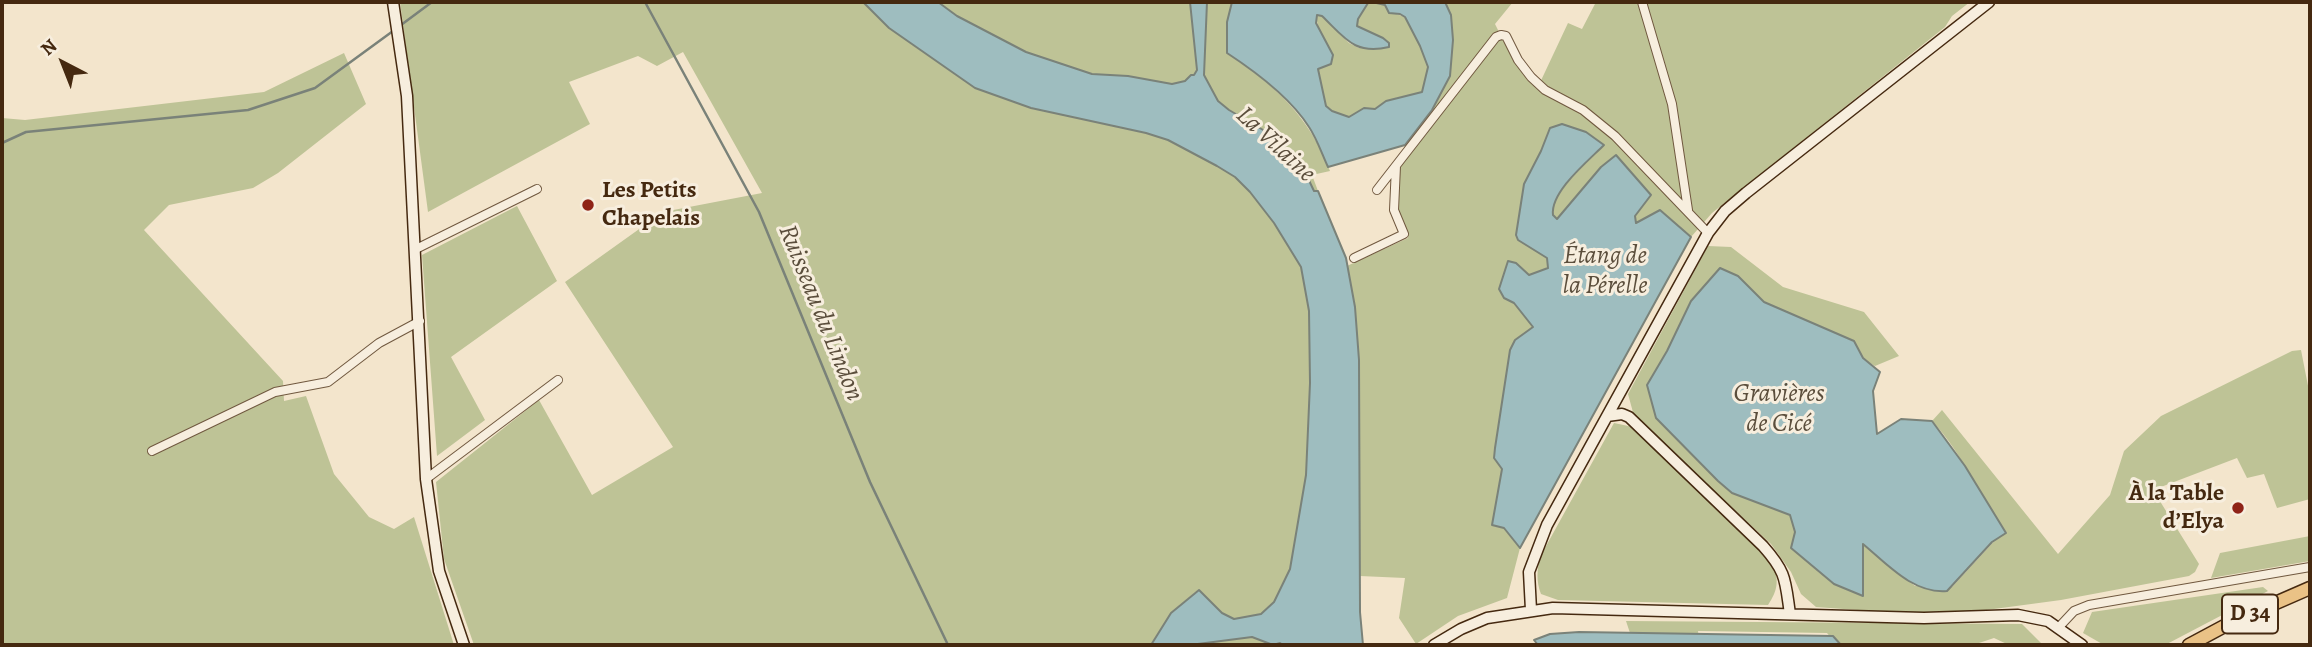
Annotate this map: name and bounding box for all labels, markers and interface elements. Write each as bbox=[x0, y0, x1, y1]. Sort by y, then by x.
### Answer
north arrow bbox=[28, 28, 98, 98]
text: N bbox=[35, 33, 63, 62]
water label: La Vilaine bbox=[1229, 100, 1321, 190]
place label: Les Petits Chapelais bbox=[602, 177, 700, 233]
marker: Les Petits Chapelais bbox=[580, 197, 596, 213]
water label: Ruisseau du Lindon bbox=[771, 220, 869, 406]
water label: Étang de la Pérelle bbox=[1562, 241, 1648, 302]
water label: Gravières de Cicé bbox=[1734, 379, 1824, 440]
place label: À la Table d’Elya bbox=[2129, 480, 2224, 536]
marker: À la Table d’Elya bbox=[2230, 500, 2246, 516]
road number: D 34 bbox=[2222, 594, 2278, 634]

